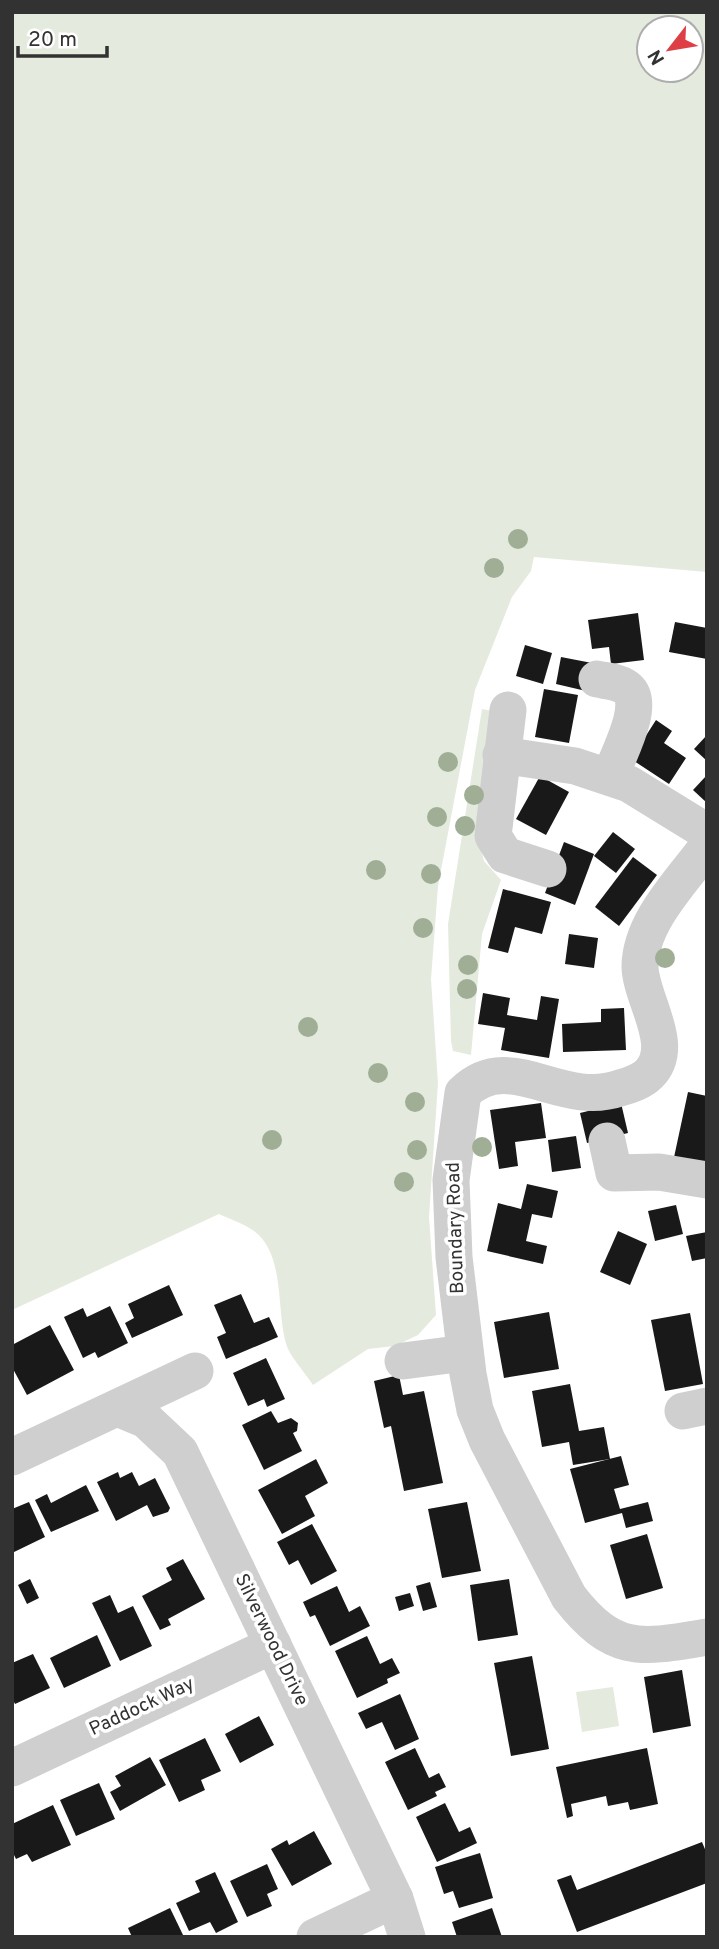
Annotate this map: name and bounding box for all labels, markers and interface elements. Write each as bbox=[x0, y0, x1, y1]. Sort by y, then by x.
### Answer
scale bar bbox=[18, 14, 107, 58]
north arrow bbox=[635, 14, 705, 84]
text: 20 m bbox=[28, 27, 77, 54]
text: N bbox=[643, 45, 671, 69]
street label: Boundary Road bbox=[442, 1162, 470, 1294]
street label: Silverwood Drive bbox=[229, 1570, 313, 1710]
street label: Paddock Way bbox=[86, 1672, 198, 1742]

